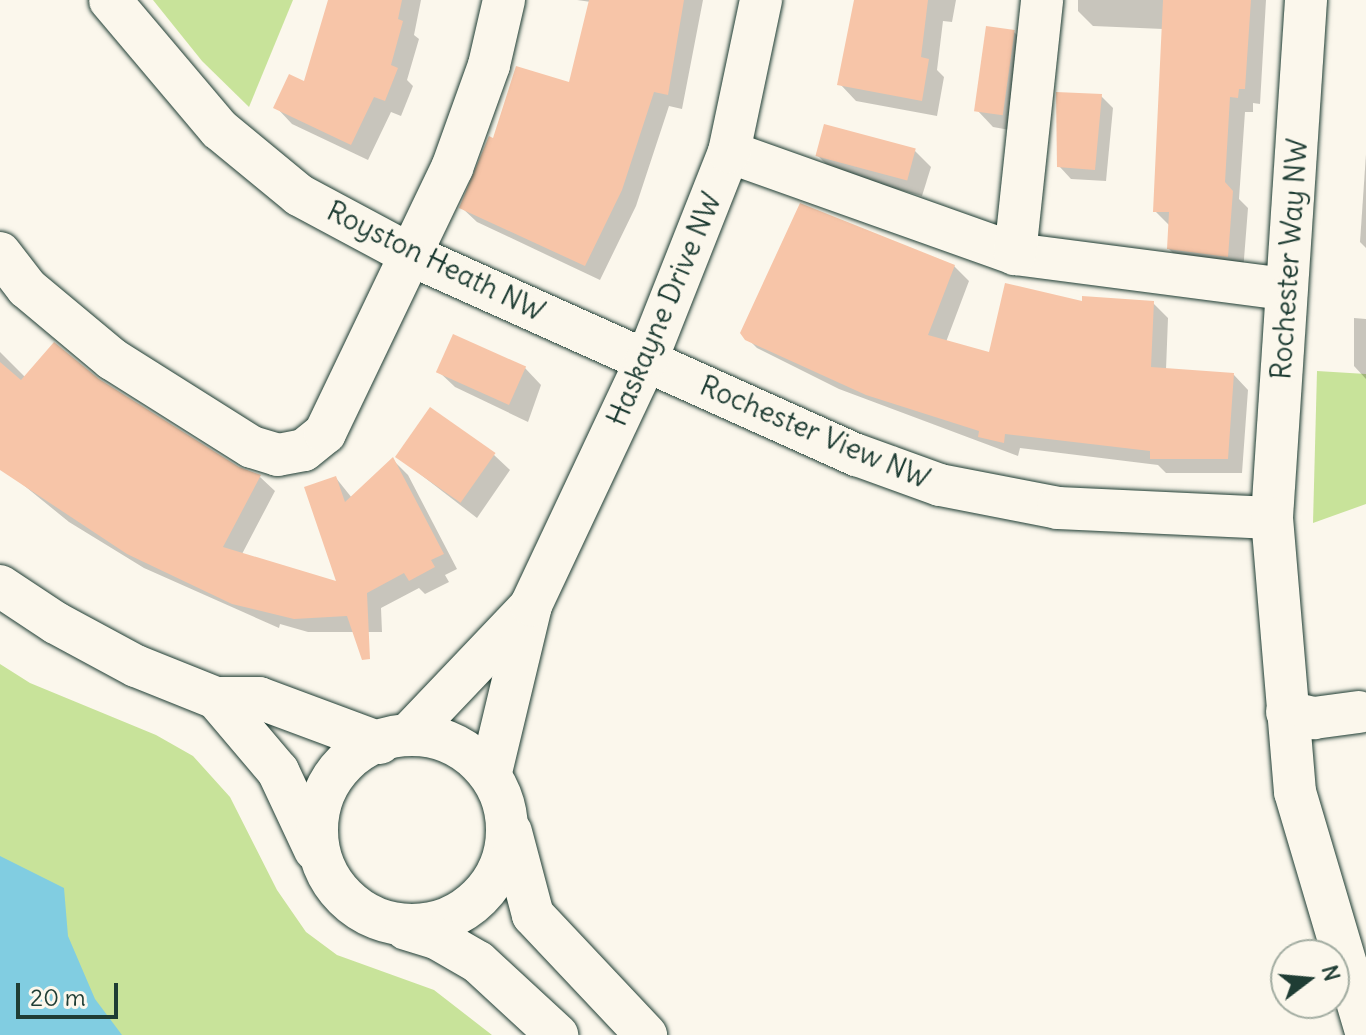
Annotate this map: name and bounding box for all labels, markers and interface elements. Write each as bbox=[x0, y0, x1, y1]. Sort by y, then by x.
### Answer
street label: Rochester Way NW bbox=[1264, 137, 1314, 381]
street label: Haskayne Drive NW bbox=[600, 187, 728, 431]
street label: Royston Heath NW bbox=[322, 194, 550, 328]
street label: Rochester View NW bbox=[695, 368, 935, 496]
north arrow bbox=[1270, 939, 1350, 1019]
text: N bbox=[1316, 962, 1347, 984]
scale bar bbox=[20, 967, 122, 1017]
text: 20 m bbox=[30, 982, 86, 1012]

